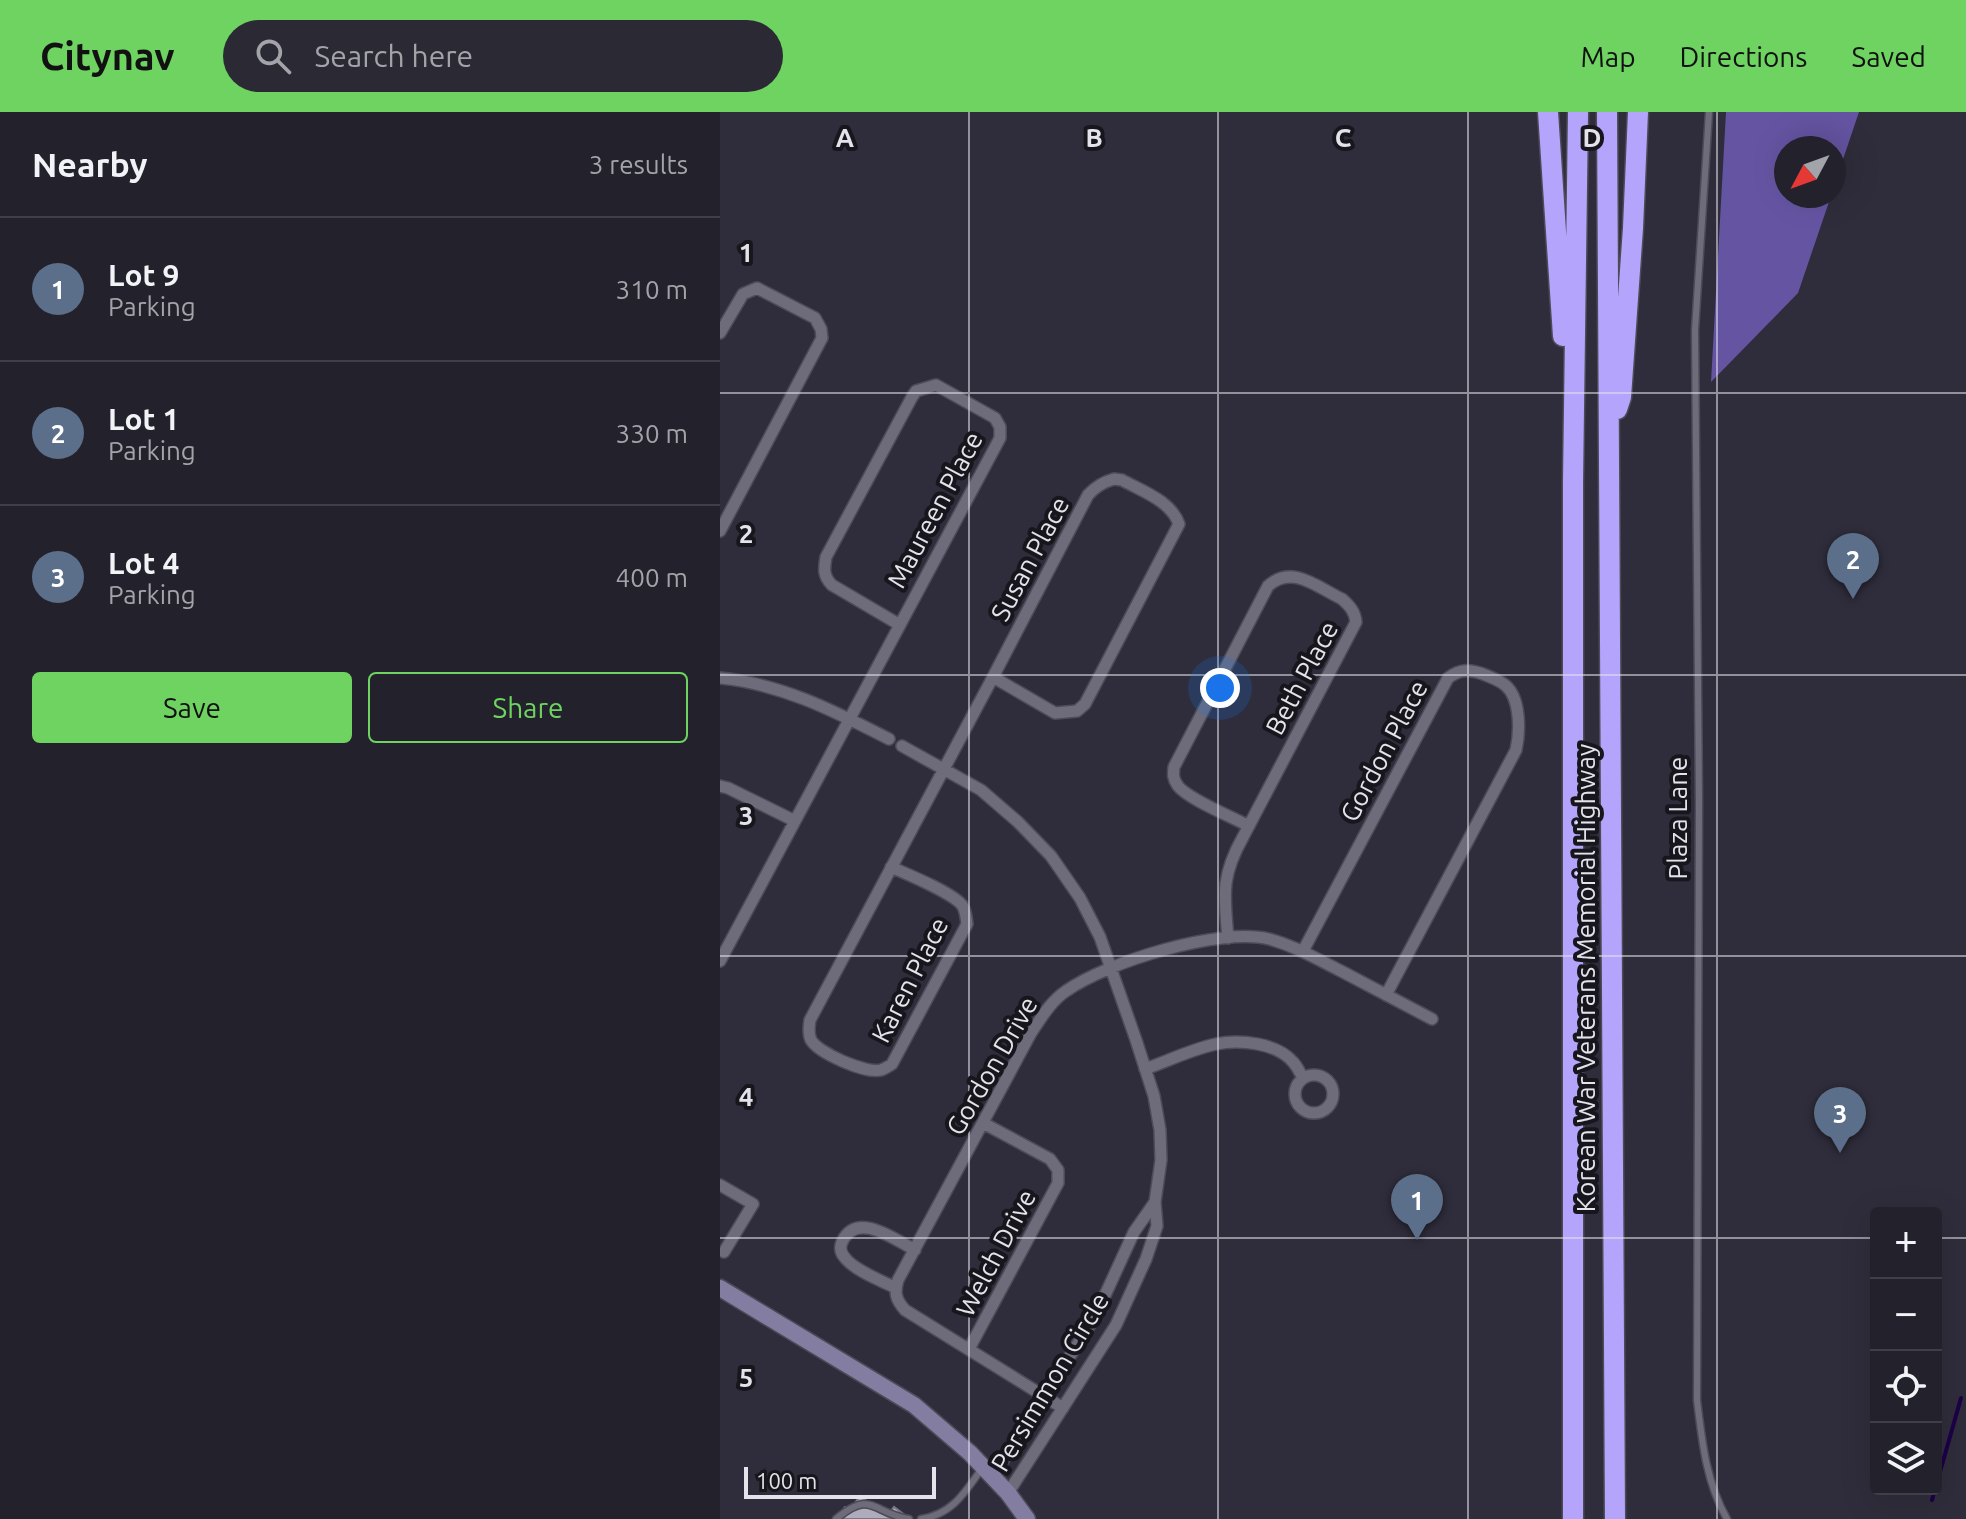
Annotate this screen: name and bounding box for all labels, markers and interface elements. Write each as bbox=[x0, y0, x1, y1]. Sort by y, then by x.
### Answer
search box bbox=[223, 20, 783, 92]
icon: search bbox=[251, 34, 295, 78]
text: Citynav bbox=[40, 35, 175, 77]
text: Search here bbox=[315, 39, 473, 73]
text: Map bbox=[1580, 41, 1636, 72]
text: Directions bbox=[1680, 41, 1807, 72]
text: Saved bbox=[1851, 41, 1926, 72]
text: A bbox=[836, 123, 855, 152]
text: B bbox=[1085, 123, 1103, 152]
text: C bbox=[1335, 123, 1352, 152]
text: D bbox=[1583, 123, 1601, 152]
north arrow bbox=[1774, 136, 1846, 208]
text: Nearby bbox=[32, 145, 147, 183]
text: 3 results bbox=[589, 150, 688, 179]
text: 1 bbox=[739, 238, 753, 267]
text: Lot 9 bbox=[108, 258, 180, 292]
text: 1 bbox=[51, 275, 65, 304]
text: 310 m bbox=[616, 275, 688, 304]
text: Parking bbox=[108, 292, 196, 321]
text: Lot 1 bbox=[108, 402, 180, 436]
text: 2 bbox=[51, 419, 65, 448]
text: 330 m bbox=[616, 419, 688, 448]
street label: Maureen Place bbox=[881, 427, 988, 593]
text: Parking bbox=[108, 436, 196, 465]
street label: Susan Place bbox=[985, 492, 1074, 626]
text: 2 bbox=[739, 519, 753, 548]
pin: 2 bbox=[1827, 533, 1879, 599]
text: Lot 4 bbox=[108, 546, 180, 580]
text: 3 bbox=[51, 563, 65, 592]
text: 400 m bbox=[616, 563, 688, 592]
text: Parking bbox=[108, 580, 196, 609]
street label: Beth Place bbox=[1260, 616, 1343, 739]
your location bbox=[1200, 668, 1240, 708]
button: Save bbox=[32, 672, 352, 743]
button: Share bbox=[368, 672, 688, 743]
street label: Gordon Place bbox=[1334, 675, 1433, 826]
street label: Korean War Veterans Memorial Highway bbox=[1571, 744, 1600, 1212]
street label: Plaza Lane bbox=[1663, 757, 1692, 879]
text: 3 bbox=[739, 801, 753, 830]
street label: Karen Place bbox=[866, 912, 953, 1047]
street label: Gordon Drive bbox=[940, 991, 1043, 1140]
text: 4 bbox=[739, 1082, 753, 1111]
pin: 3 bbox=[1814, 1087, 1866, 1153]
pin: 1 bbox=[1391, 1174, 1443, 1240]
street label: Welch Drive bbox=[950, 1185, 1041, 1321]
map controls bbox=[1870, 1207, 1942, 1495]
button: + bbox=[1870, 1207, 1942, 1279]
button: − bbox=[1870, 1279, 1942, 1351]
street label: Persimmon Circle bbox=[985, 1287, 1114, 1476]
button: locate bbox=[1870, 1351, 1942, 1423]
text: 5 bbox=[739, 1363, 753, 1392]
button: layers bbox=[1870, 1423, 1942, 1495]
scale bar bbox=[744, 1463, 936, 1499]
text: 100 m bbox=[756, 1468, 817, 1493]

